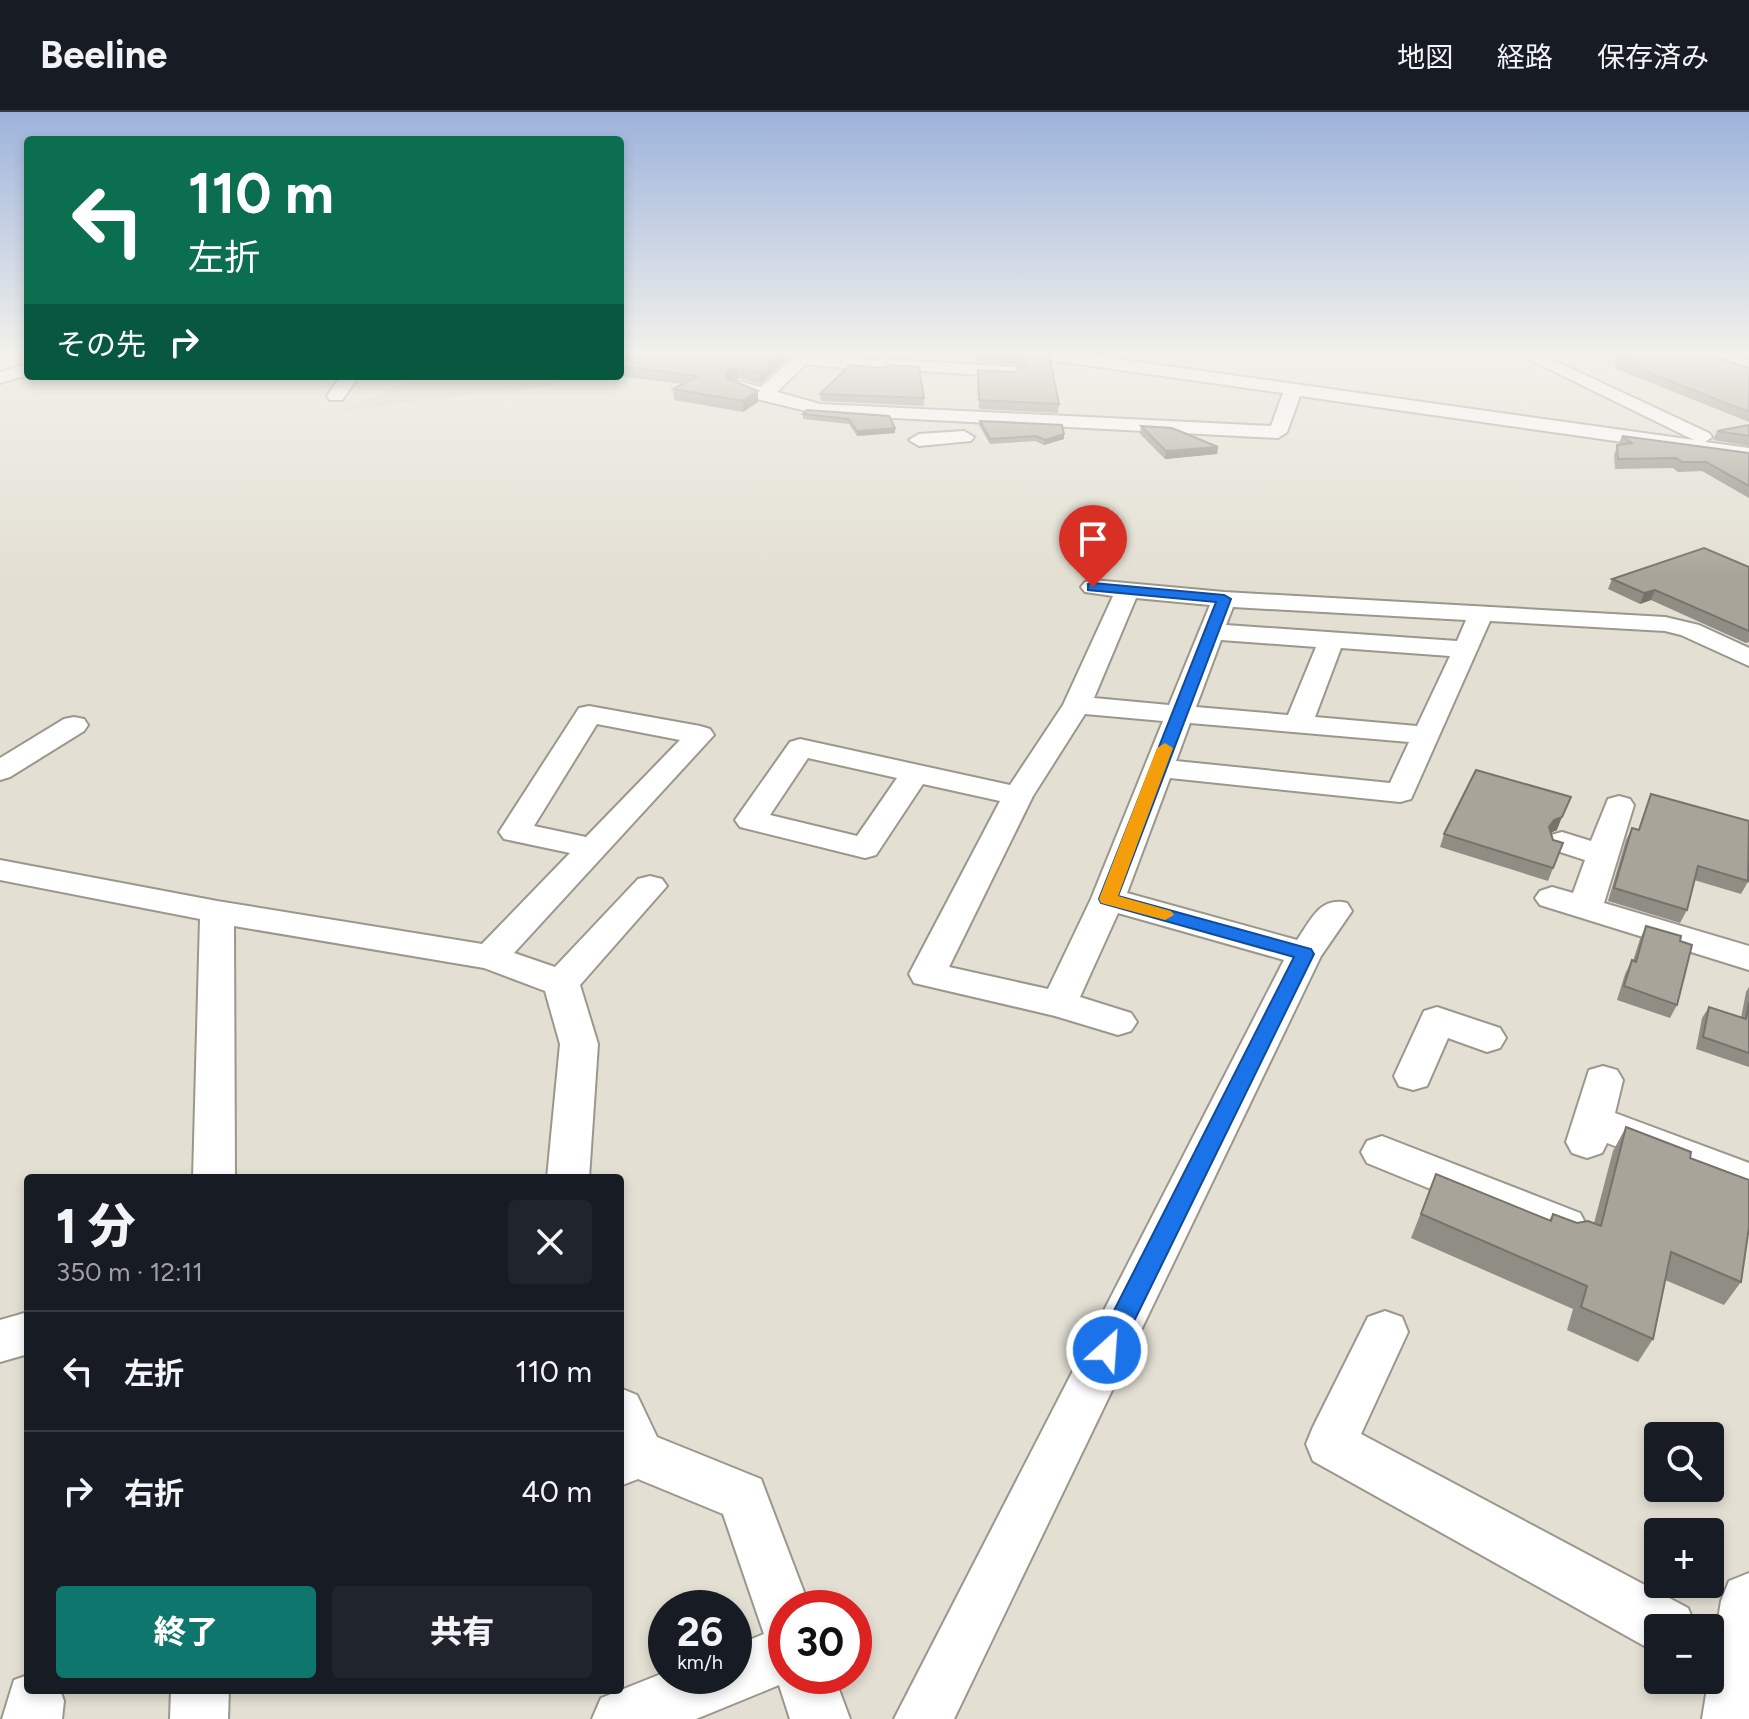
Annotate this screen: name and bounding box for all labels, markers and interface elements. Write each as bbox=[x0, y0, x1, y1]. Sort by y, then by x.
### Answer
text: Beeline bbox=[40, 32, 167, 78]
text: 地図 bbox=[1397, 40, 1453, 74]
text: 経路 bbox=[1497, 40, 1553, 74]
text: 保存済み bbox=[1597, 40, 1709, 74]
text: 110 m bbox=[188, 160, 334, 227]
icon: left bbox=[56, 168, 160, 272]
text: 左折 bbox=[188, 236, 260, 279]
icon: right bbox=[162, 320, 206, 364]
text: その先 bbox=[56, 326, 146, 363]
pin bbox=[1059, 505, 1127, 587]
icon: arrive bbox=[1071, 517, 1115, 561]
text: 1 分 bbox=[56, 1197, 136, 1255]
button: close bbox=[508, 1200, 592, 1284]
text: 350 m · 12:11 bbox=[56, 1256, 203, 1288]
position arrow bbox=[1065, 1308, 1149, 1392]
icon: left bbox=[56, 1349, 100, 1393]
text: 110 m bbox=[515, 1353, 592, 1390]
text: 左折 bbox=[124, 1355, 184, 1392]
map controls bbox=[1644, 1422, 1724, 1694]
button: search bbox=[1644, 1422, 1724, 1502]
icon: right bbox=[56, 1469, 100, 1513]
text: 40 m bbox=[521, 1473, 592, 1510]
text: 右折 bbox=[124, 1475, 184, 1512]
button: + bbox=[1644, 1518, 1724, 1598]
button: 終了 bbox=[56, 1586, 316, 1678]
button: 共有 bbox=[332, 1586, 592, 1678]
speed limit sign: 30 bbox=[768, 1590, 872, 1694]
text: 26 bbox=[677, 1608, 723, 1656]
button: − bbox=[1644, 1614, 1724, 1694]
text: km/h bbox=[677, 1650, 723, 1674]

